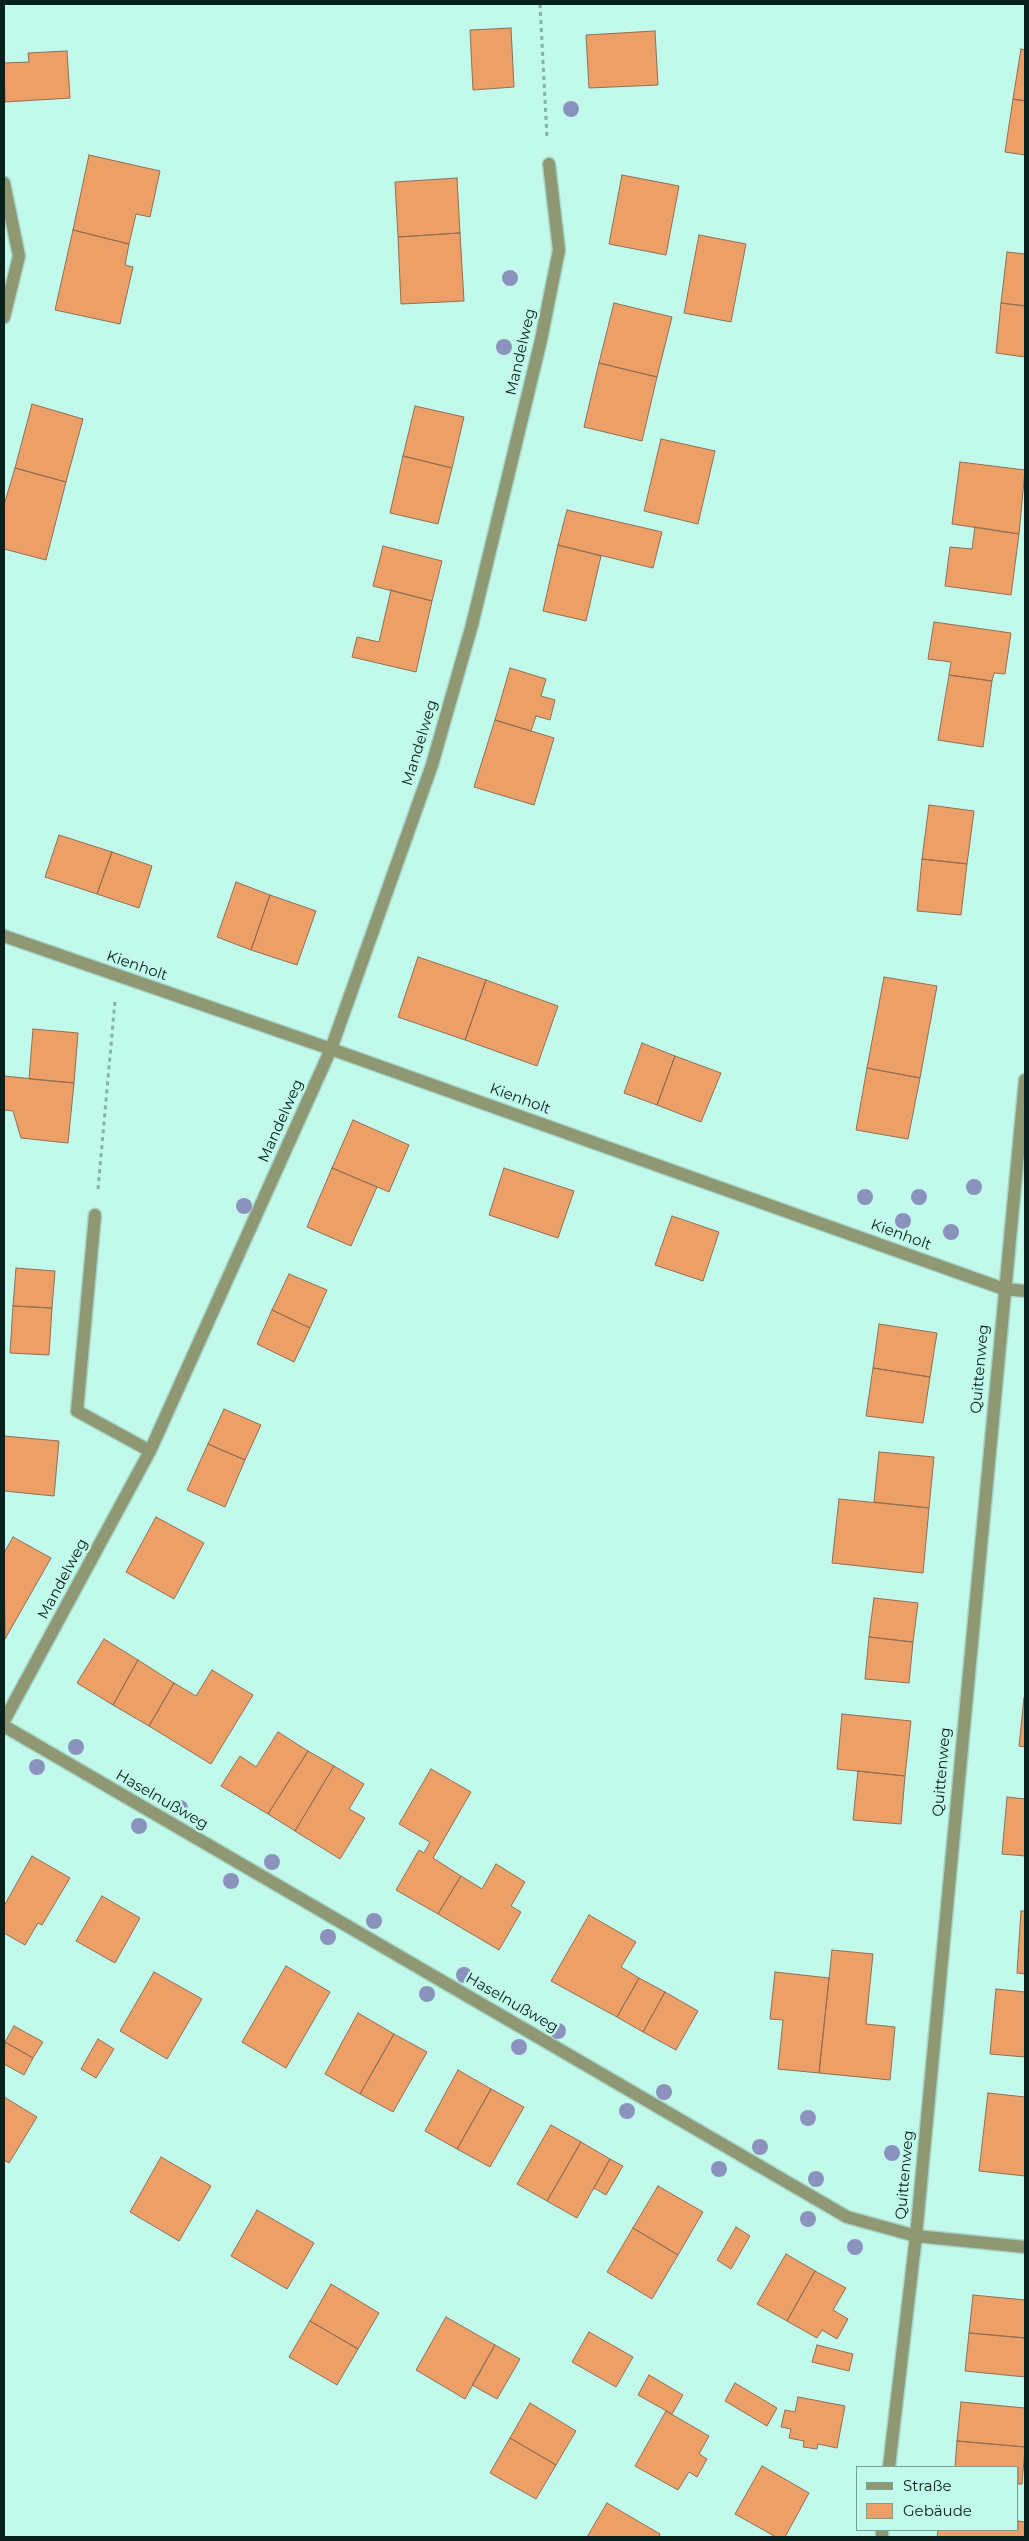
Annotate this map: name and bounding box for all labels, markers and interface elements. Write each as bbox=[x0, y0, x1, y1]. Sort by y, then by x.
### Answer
street label: Mandelweg bbox=[502, 307, 540, 397]
street label: Mandelweg bbox=[398, 698, 442, 788]
street label: Kienholt bbox=[104, 947, 170, 985]
street label: Mandelweg bbox=[255, 1077, 307, 1165]
street label: Kienholt bbox=[487, 1080, 553, 1118]
street label: Kienholt bbox=[868, 1216, 934, 1254]
street label: Quittenweg bbox=[967, 1324, 993, 1414]
street label: Mandelweg bbox=[34, 1536, 92, 1622]
street label: Quittenweg bbox=[929, 1727, 955, 1817]
street label: Haselnußweg bbox=[113, 1766, 211, 1834]
street label: Haselnußweg bbox=[463, 1969, 561, 2037]
street label: Quittenweg bbox=[892, 2130, 918, 2220]
legend bbox=[856, 2466, 1019, 2531]
text: Straße bbox=[903, 2476, 952, 2495]
text: Gebäude bbox=[903, 2501, 972, 2520]

